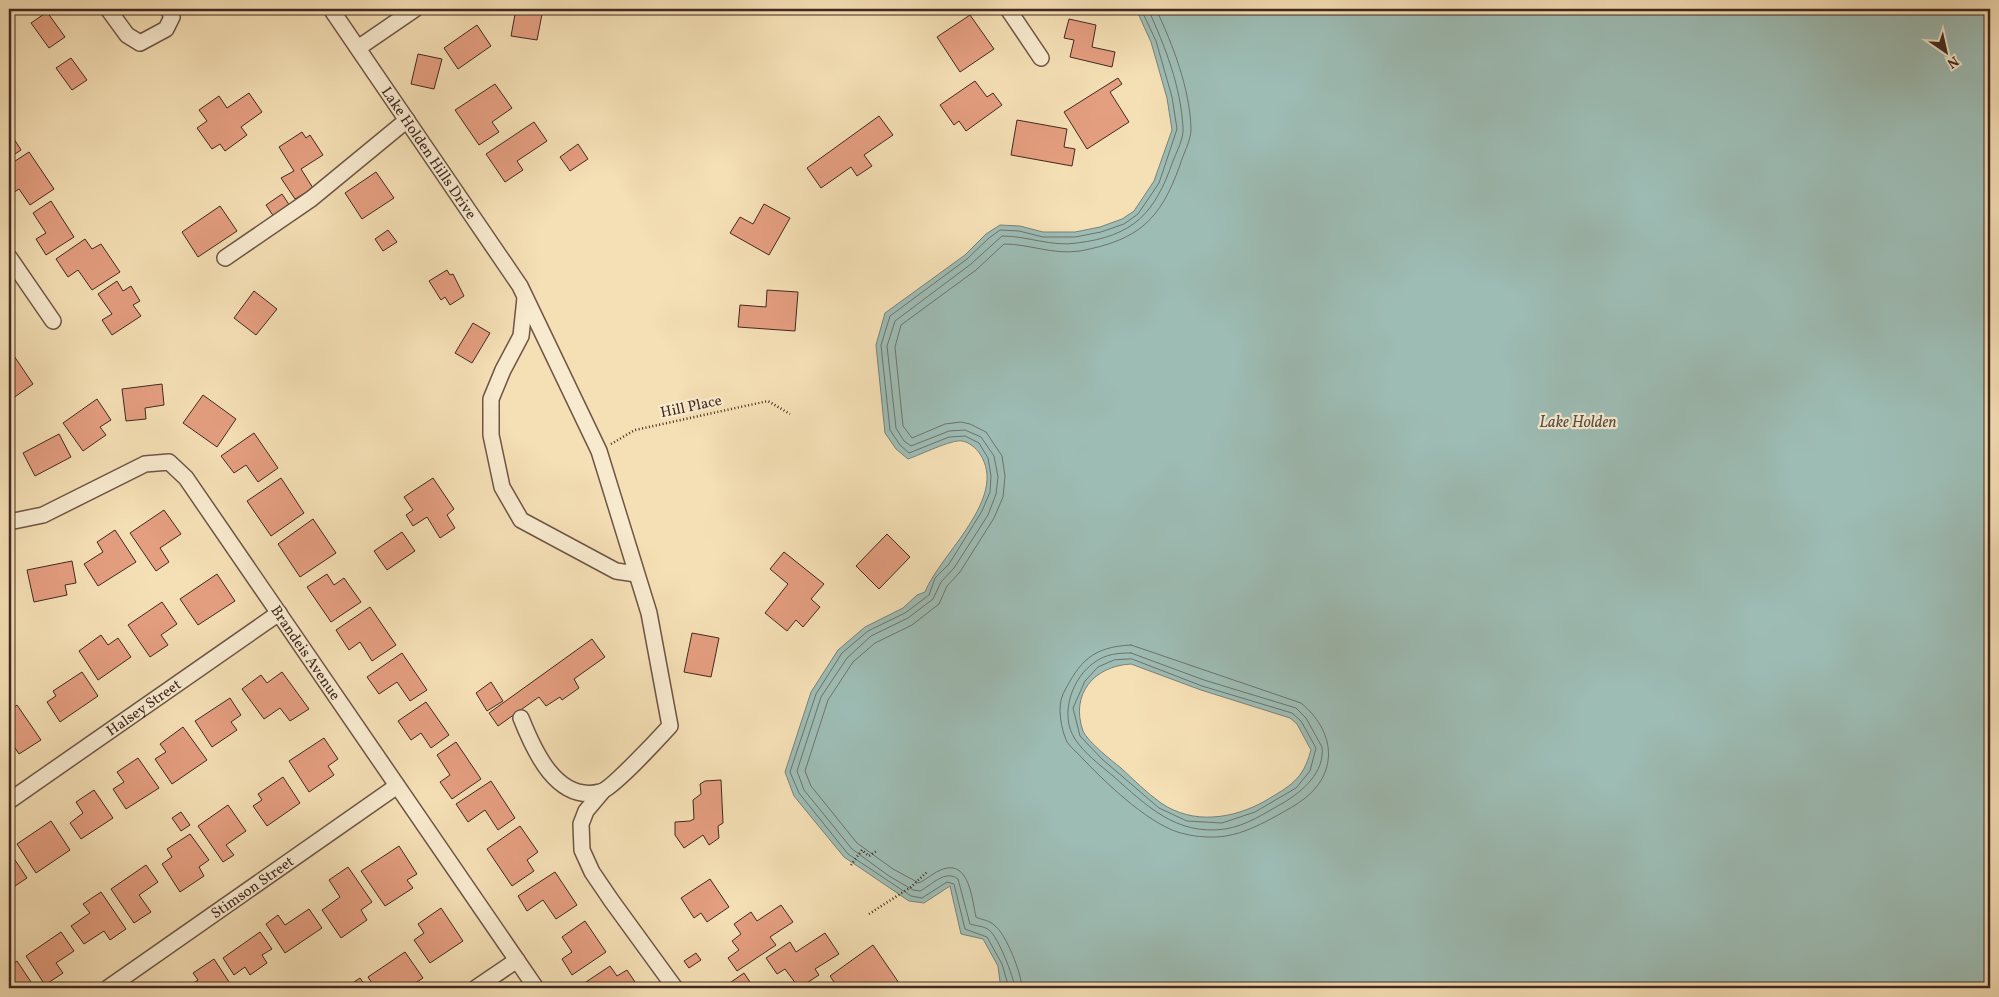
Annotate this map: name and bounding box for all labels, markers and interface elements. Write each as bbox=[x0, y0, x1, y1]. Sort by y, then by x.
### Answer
north arrow bbox=[1922, 28, 1972, 78]
text: N bbox=[1943, 51, 1962, 72]
street label: Lake Holden Hills Drive bbox=[375, 83, 481, 224]
street label: Hill Place bbox=[659, 391, 724, 424]
water label: Lake Holden bbox=[1539, 412, 1617, 434]
street label: Brandeis Avenue bbox=[265, 602, 345, 705]
street label: Halsey Street bbox=[103, 675, 186, 742]
street label: Stimson Street bbox=[207, 852, 299, 925]

